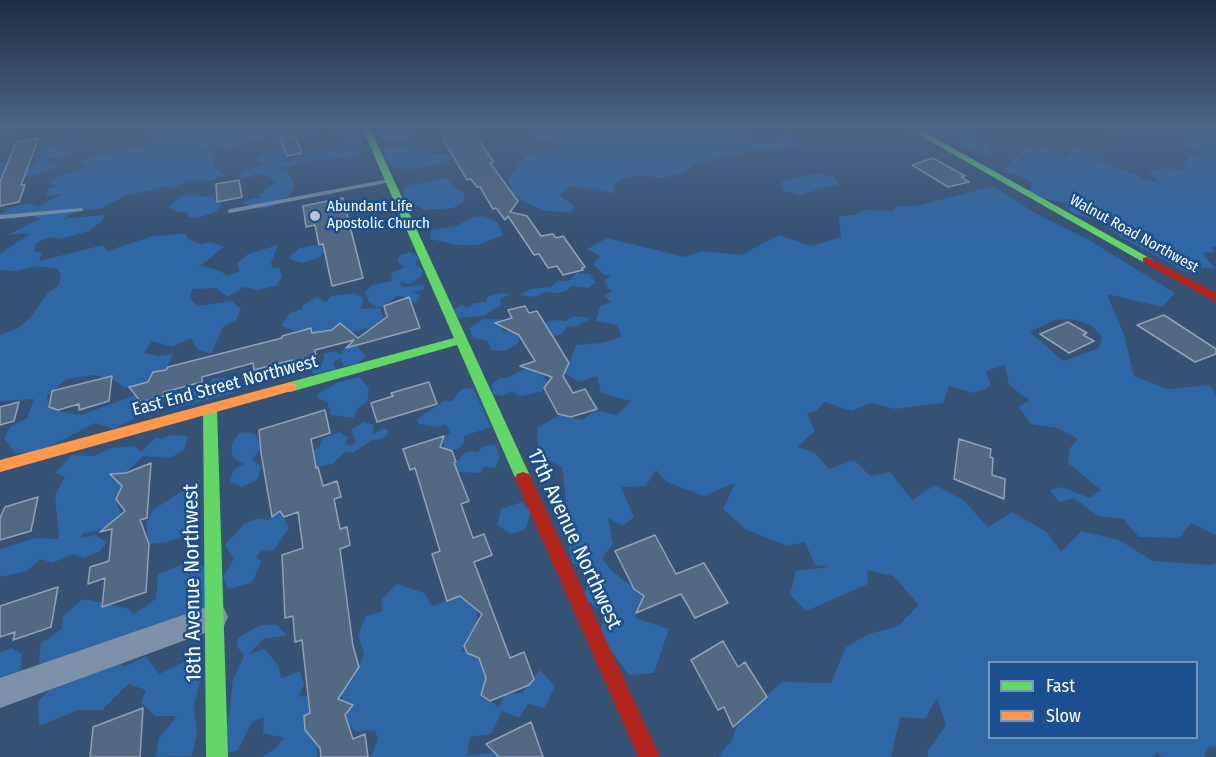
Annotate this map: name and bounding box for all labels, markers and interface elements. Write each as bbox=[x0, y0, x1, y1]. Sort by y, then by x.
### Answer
street label: Walnut Road Northwest bbox=[1067, 191, 1201, 277]
place label: Abundant Life Apostolic Church bbox=[327, 198, 430, 233]
marker: Abundant Life Apostolic Church bbox=[308, 209, 322, 223]
street label: East End Street Northwest bbox=[130, 351, 320, 421]
street label: 17th Avenue Northwest bbox=[521, 445, 627, 633]
street label: 18th Avenue Northwest bbox=[179, 483, 207, 683]
legend bbox=[988, 661, 1198, 739]
text: Fast bbox=[1046, 675, 1075, 697]
text: Slow bbox=[1046, 705, 1081, 727]

